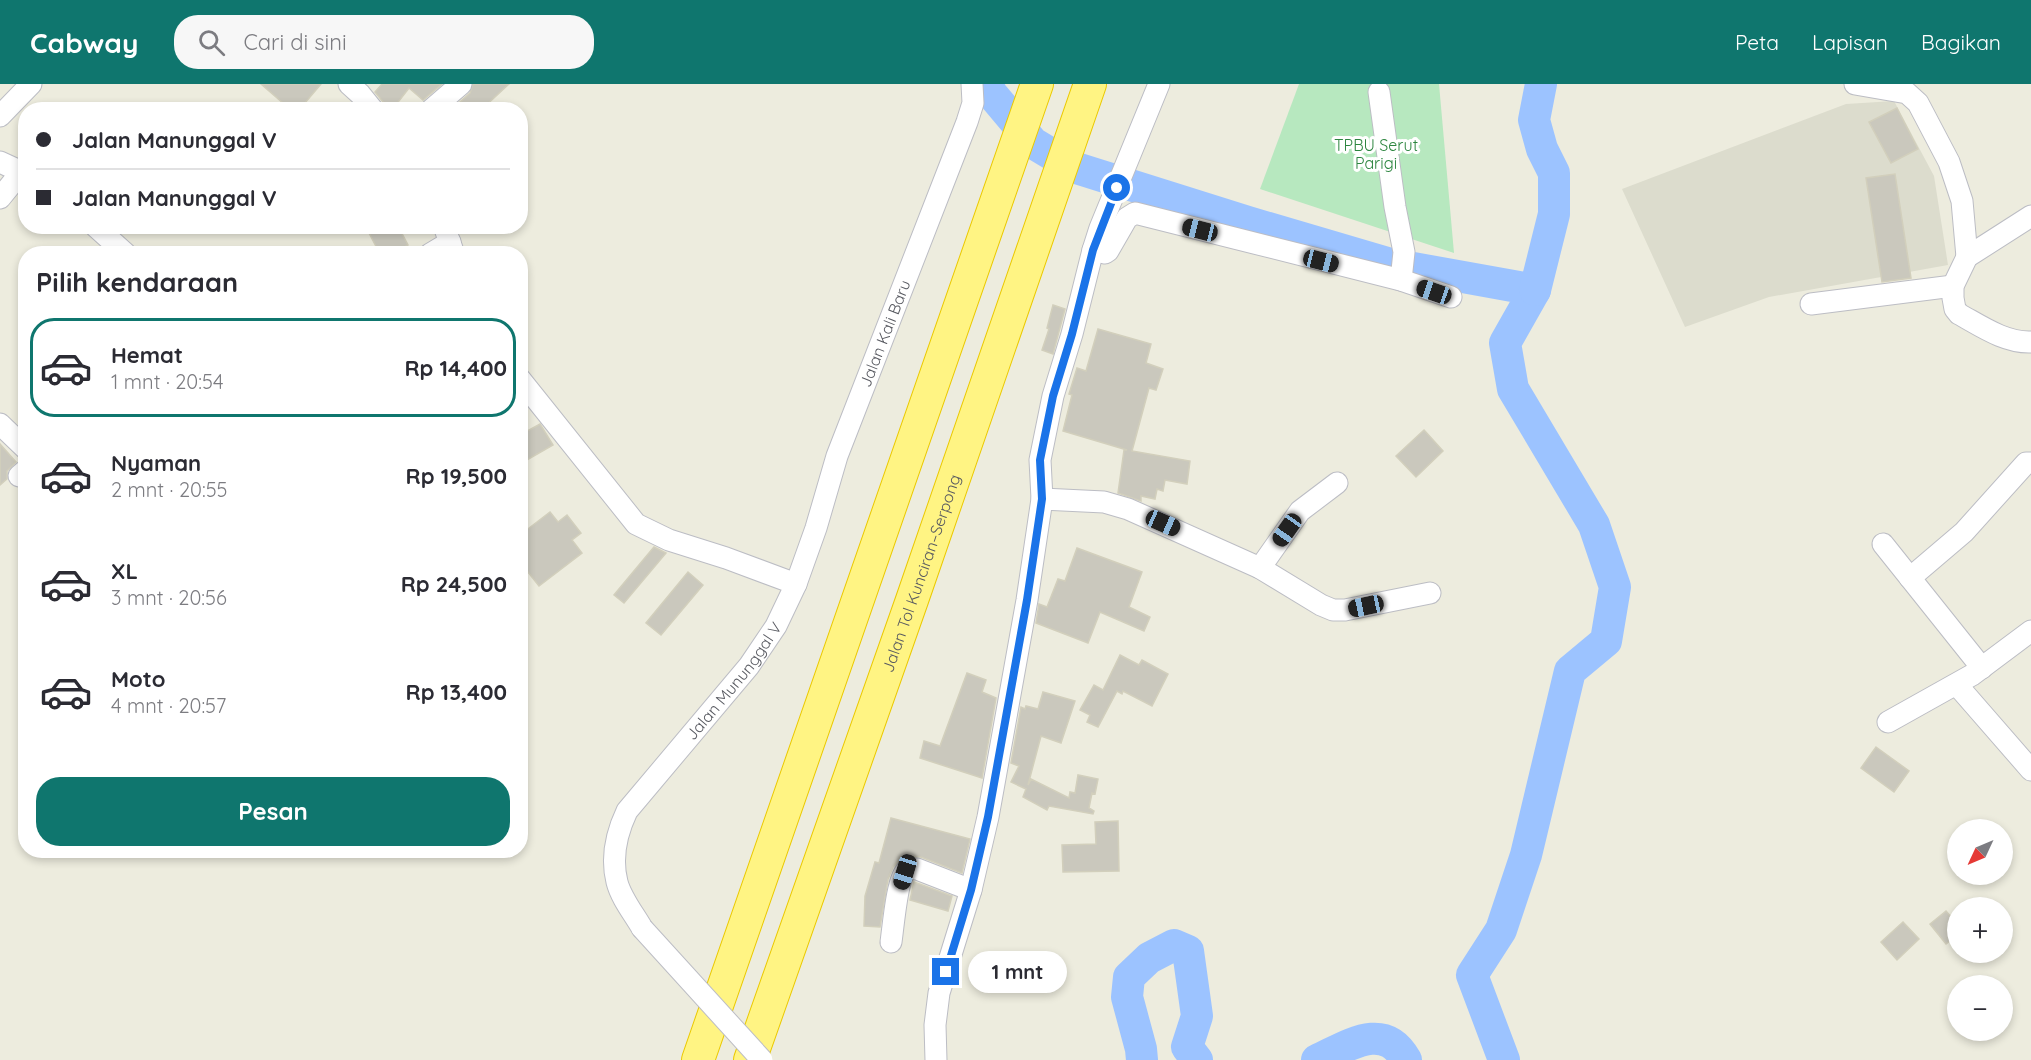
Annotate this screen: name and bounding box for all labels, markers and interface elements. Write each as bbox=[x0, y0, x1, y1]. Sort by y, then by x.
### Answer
search box bbox=[174, 15, 594, 69]
text: Cabway bbox=[30, 25, 138, 60]
icon: search bbox=[195, 26, 228, 59]
text: Cari di sini bbox=[243, 28, 347, 56]
text: Peta bbox=[1735, 29, 1779, 55]
text: Lapisan bbox=[1812, 29, 1888, 55]
text: Bagikan bbox=[1921, 29, 2001, 55]
text: Jalan Manunggal V bbox=[72, 126, 277, 154]
park label: TPBU Serut Parigi bbox=[1334, 135, 1418, 173]
route start bbox=[1103, 174, 1130, 201]
text: Jalan Manunggal V bbox=[72, 184, 277, 212]
car bbox=[1180, 217, 1220, 243]
car bbox=[1301, 248, 1341, 274]
text: Pilih kendaraan bbox=[36, 265, 238, 299]
street label: Jalan Kali Baru bbox=[855, 277, 915, 390]
car bbox=[1414, 278, 1454, 306]
icon: car bbox=[39, 341, 93, 395]
text: Hemat bbox=[111, 341, 183, 369]
text: Rp 14,400 bbox=[404, 354, 507, 382]
text: 1 mnt · 20:54 bbox=[111, 369, 223, 394]
icon: car bbox=[39, 449, 93, 503]
text: Nyaman bbox=[111, 449, 201, 477]
text: Rp 19,500 bbox=[406, 462, 507, 490]
street label: Jalan Tol Kunciran–Serpong bbox=[877, 472, 965, 675]
text: 2 mnt · 20:55 bbox=[111, 477, 227, 502]
car bbox=[1143, 507, 1183, 539]
car bbox=[1269, 510, 1305, 550]
icon: car bbox=[39, 557, 93, 611]
text: XL bbox=[111, 557, 138, 585]
text: Rp 24,500 bbox=[401, 570, 507, 598]
text: 3 mnt · 20:56 bbox=[111, 585, 227, 610]
car bbox=[1347, 593, 1385, 619]
street label: Jalan Mununggal V bbox=[681, 618, 786, 744]
icon: car bbox=[39, 665, 93, 719]
text: Moto bbox=[111, 665, 165, 693]
text: Rp 13,400 bbox=[406, 678, 507, 706]
text: 4 mnt · 20:57 bbox=[111, 693, 226, 718]
button: Pesan bbox=[36, 777, 510, 846]
north arrow bbox=[1947, 819, 2013, 885]
map controls bbox=[1947, 819, 2013, 1041]
car bbox=[891, 852, 919, 892]
button: + bbox=[1947, 897, 2013, 963]
callout: 1 mnt bbox=[967, 951, 1066, 993]
route end bbox=[932, 958, 959, 985]
text: 1 mnt bbox=[992, 959, 1043, 984]
button: − bbox=[1947, 975, 2013, 1041]

